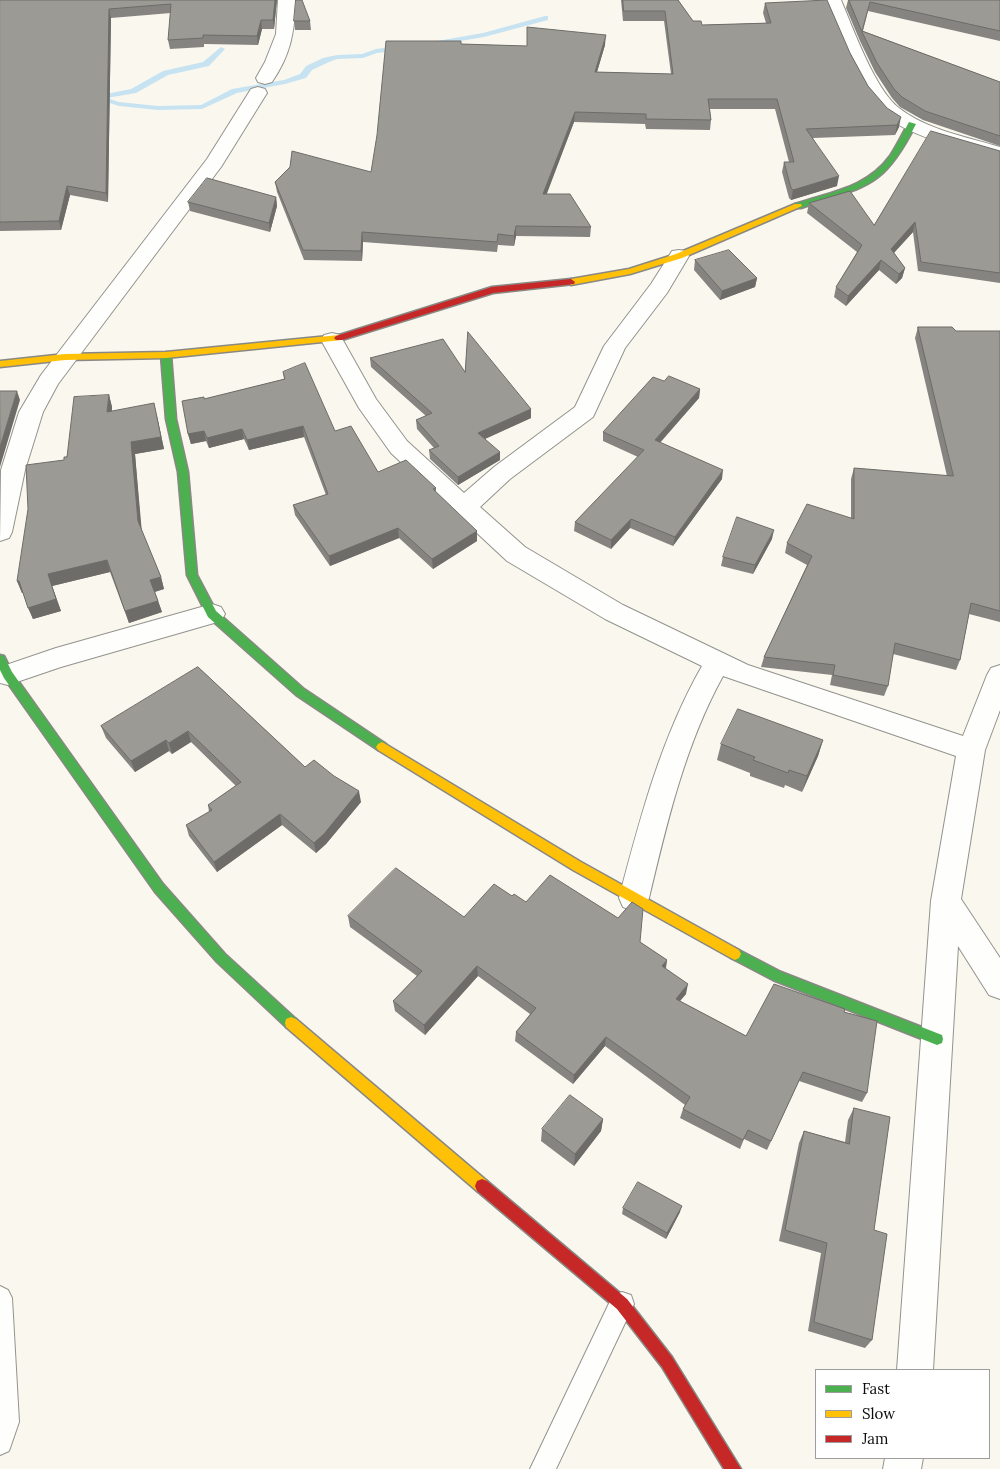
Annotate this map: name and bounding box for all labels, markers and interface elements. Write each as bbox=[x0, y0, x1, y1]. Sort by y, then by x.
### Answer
legend bbox=[815, 1369, 990, 1459]
text: Fast bbox=[862, 1379, 890, 1398]
text: Slow bbox=[862, 1404, 895, 1423]
text: Jam bbox=[862, 1429, 889, 1448]

